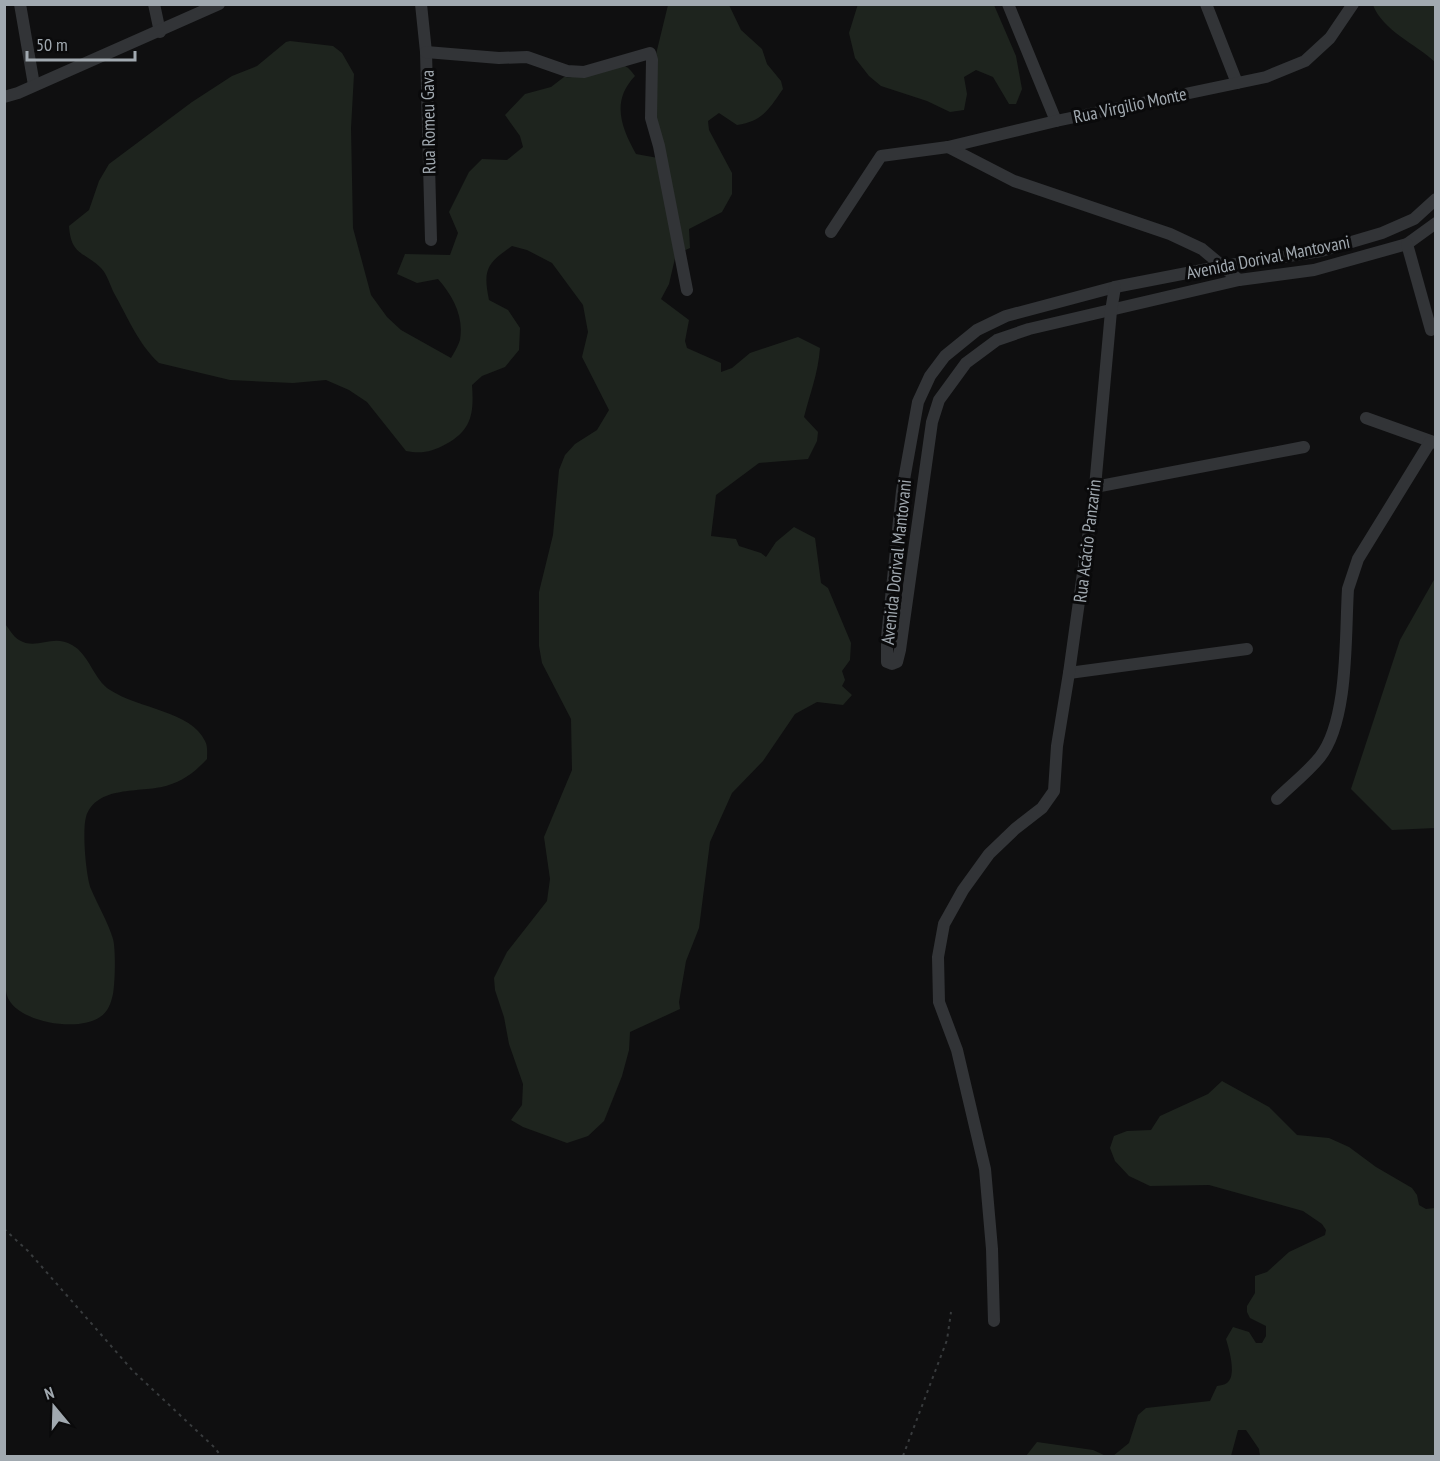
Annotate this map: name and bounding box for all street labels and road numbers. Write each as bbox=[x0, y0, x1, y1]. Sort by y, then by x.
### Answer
street label: Rua Romeu Gava bbox=[416, 70, 440, 174]
street label: Rua Virgilio Monte bbox=[1071, 82, 1189, 128]
street label: Avenida Dorival Mantovani bbox=[1184, 230, 1352, 284]
street label: Avenida Dorival Mantovani bbox=[876, 478, 916, 646]
street label: Rua Acácio Panzarin bbox=[1068, 478, 1106, 604]

